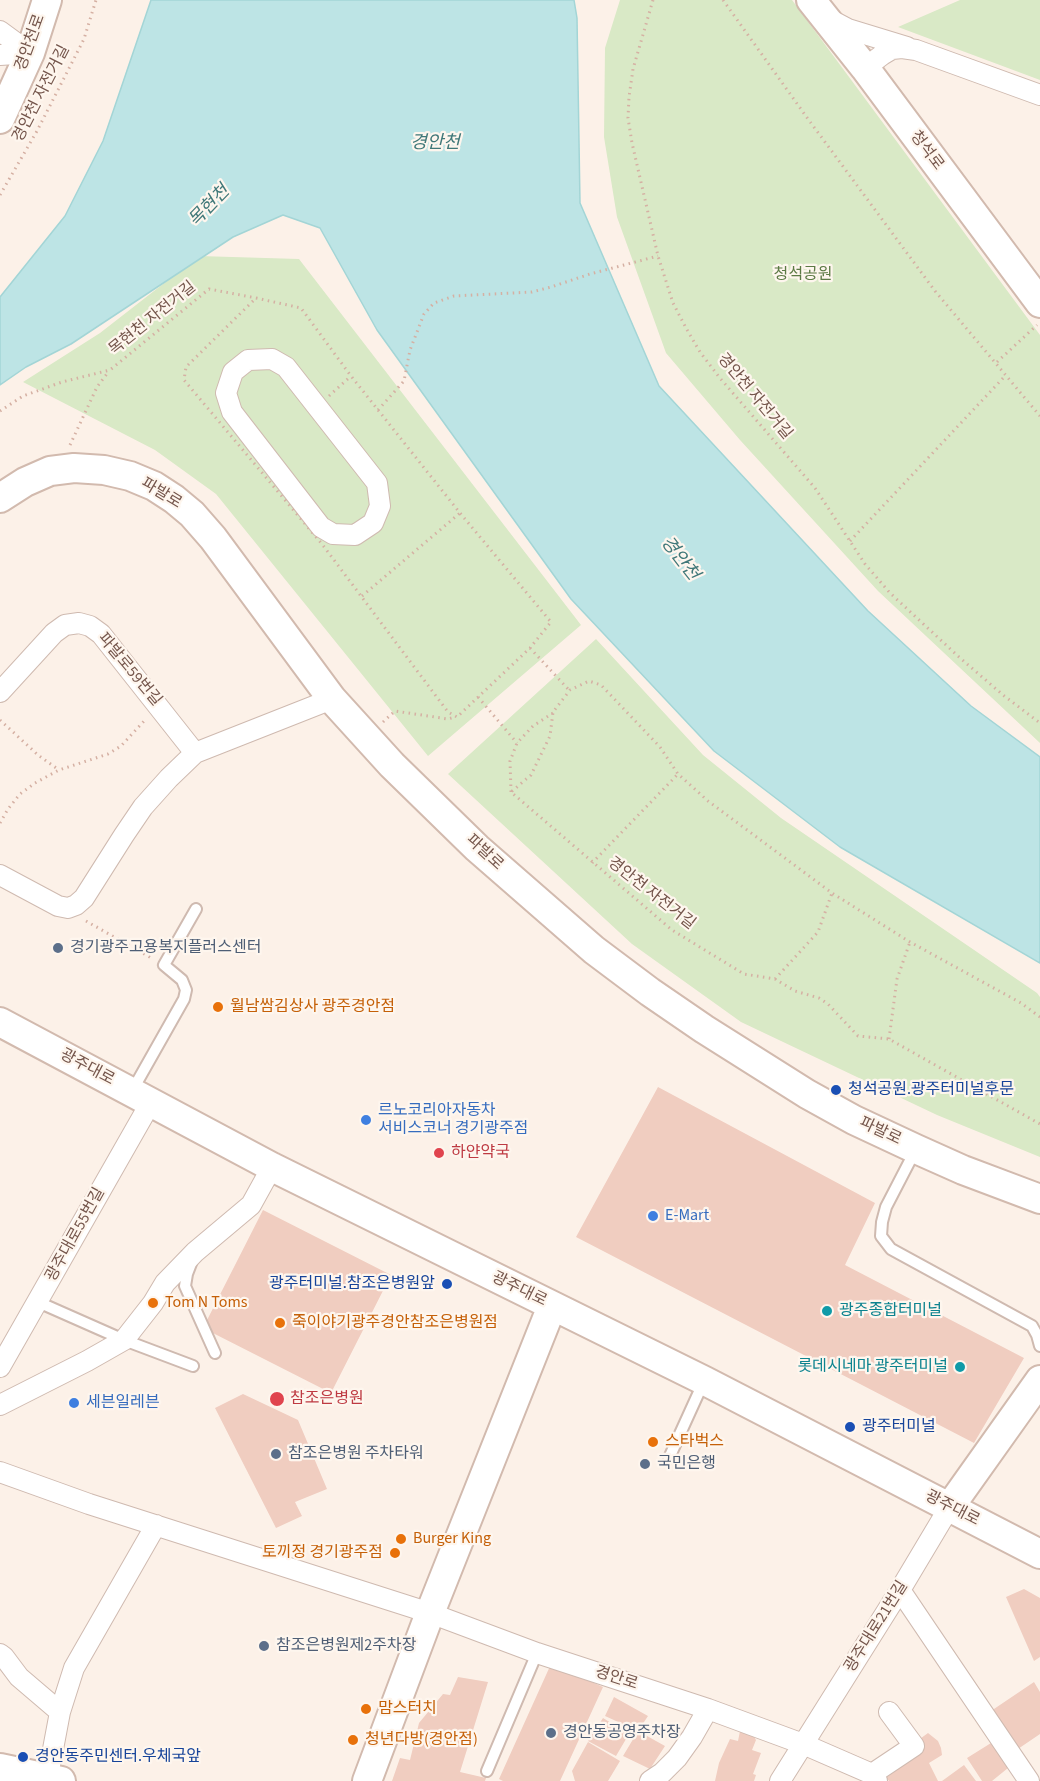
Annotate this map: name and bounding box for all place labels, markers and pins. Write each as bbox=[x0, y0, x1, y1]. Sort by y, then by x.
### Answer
place label: 경기광주고용복지플러스센터 bbox=[70, 938, 261, 958]
marker: 경기광주고용복지플러스센터 bbox=[51, 941, 65, 955]
place label: 월남쌈김상사 광주경안점 bbox=[230, 997, 395, 1017]
marker: 월남쌈김상사 광주경안점 bbox=[211, 1000, 225, 1014]
place label: 청석공원.광주터미널후문 bbox=[848, 1080, 1014, 1100]
marker: 청석공원.광주터미널후문 bbox=[829, 1083, 843, 1097]
place label: 르노코리아자동차 서비스코너 경기광주점 bbox=[378, 1101, 528, 1139]
marker: 르노코리아자동차 서비스코너 경기광주점 bbox=[359, 1113, 373, 1127]
place label: 하얀약국 bbox=[451, 1143, 510, 1163]
marker: 하얀약국 bbox=[432, 1146, 446, 1160]
place label: E-Mart bbox=[665, 1206, 709, 1226]
marker: E-Mart bbox=[646, 1209, 660, 1223]
place label: 광주터미널.참조은병원앞 bbox=[269, 1274, 435, 1294]
marker: 광주터미널.참조은병원앞 bbox=[440, 1277, 454, 1291]
place label: Tom N Toms bbox=[165, 1293, 247, 1313]
marker: Tom N Toms bbox=[146, 1296, 160, 1310]
place label: 광주종합터미널 bbox=[839, 1301, 942, 1321]
marker: 광주종합터미널 bbox=[820, 1304, 834, 1318]
place label: 죽이야기광주경안참조은병원점 bbox=[292, 1313, 498, 1333]
marker: 죽이야기광주경안참조은병원점 bbox=[273, 1316, 287, 1330]
place label: 롯데시네마 광주터미널 bbox=[798, 1357, 948, 1377]
marker: 롯데시네마 광주터미널 bbox=[953, 1360, 967, 1374]
place label: 참조은병원 bbox=[290, 1389, 364, 1409]
marker: 참조은병원 bbox=[268, 1390, 286, 1408]
place label: 세븐일레븐 bbox=[86, 1393, 160, 1413]
marker: 세븐일레븐 bbox=[67, 1396, 81, 1410]
place label: 광주터미널 bbox=[862, 1417, 936, 1437]
marker: 광주터미널 bbox=[843, 1420, 857, 1434]
place label: 스타벅스 bbox=[665, 1432, 724, 1452]
marker: 스타벅스 bbox=[646, 1435, 660, 1449]
place label: 참조은병원 주차타워 bbox=[288, 1444, 424, 1464]
marker: 참조은병원 주차타워 bbox=[269, 1447, 283, 1461]
place label: 국민은행 bbox=[657, 1454, 716, 1474]
marker: 국민은행 bbox=[638, 1457, 652, 1471]
place label: Burger King bbox=[413, 1529, 491, 1549]
marker: Burger King bbox=[394, 1532, 408, 1546]
place label: 토끼정 경기광주점 bbox=[262, 1543, 383, 1563]
marker: 토끼정 경기광주점 bbox=[388, 1546, 402, 1560]
place label: 참조은병원제2주차장 bbox=[276, 1636, 416, 1656]
marker: 참조은병원제2주차장 bbox=[257, 1639, 271, 1653]
place label: 맘스터치 bbox=[378, 1699, 437, 1719]
marker: 맘스터치 bbox=[359, 1702, 373, 1716]
place label: 경안동공영주차장 bbox=[563, 1723, 681, 1743]
marker: 경안동공영주차장 bbox=[544, 1726, 558, 1740]
place label: 청년다방(경안점) bbox=[365, 1730, 478, 1750]
marker: 청년다방(경안점) bbox=[346, 1733, 360, 1747]
place label: 경안동주민센터.우체국앞 bbox=[35, 1747, 201, 1767]
marker: 경안동주민센터.우체국앞 bbox=[16, 1750, 30, 1764]

